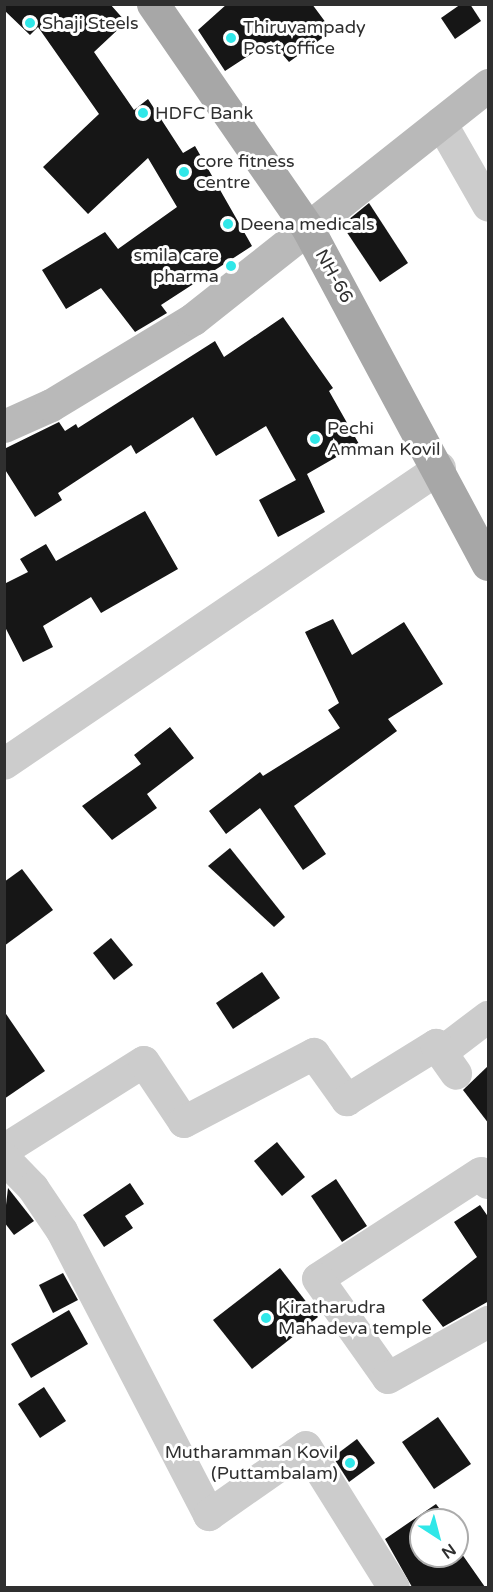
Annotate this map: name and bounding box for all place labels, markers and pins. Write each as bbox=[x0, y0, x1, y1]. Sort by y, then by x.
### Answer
place label: Shaji Steels bbox=[42, 12, 139, 34]
marker: Shaji Steels bbox=[23, 16, 37, 30]
place label: Thiruvampady Post office bbox=[243, 17, 366, 60]
marker: Thiruvampady Post office bbox=[224, 31, 238, 45]
place label: HDFC Bank bbox=[155, 102, 253, 124]
marker: HDFC Bank bbox=[136, 106, 150, 120]
place label: core fitness centre bbox=[196, 151, 295, 194]
marker: core fitness centre bbox=[177, 165, 191, 179]
place label: Deena medicals bbox=[240, 213, 375, 235]
marker: Deena medicals bbox=[221, 217, 235, 231]
place label: smila care pharma bbox=[134, 245, 219, 288]
marker: smila care pharma bbox=[224, 259, 238, 273]
place label: Pechi Amman Kovil bbox=[327, 418, 441, 460]
marker: Pechi Amman Kovil bbox=[308, 432, 322, 446]
place label: Kiratharudra Mahadeva temple bbox=[278, 1297, 432, 1340]
marker: Kiratharudra Mahadeva temple bbox=[259, 1311, 273, 1325]
place label: Mutharamman Kovil (Puttambalam) bbox=[165, 1442, 338, 1484]
marker: Mutharamman Kovil (Puttambalam) bbox=[343, 1456, 357, 1470]

